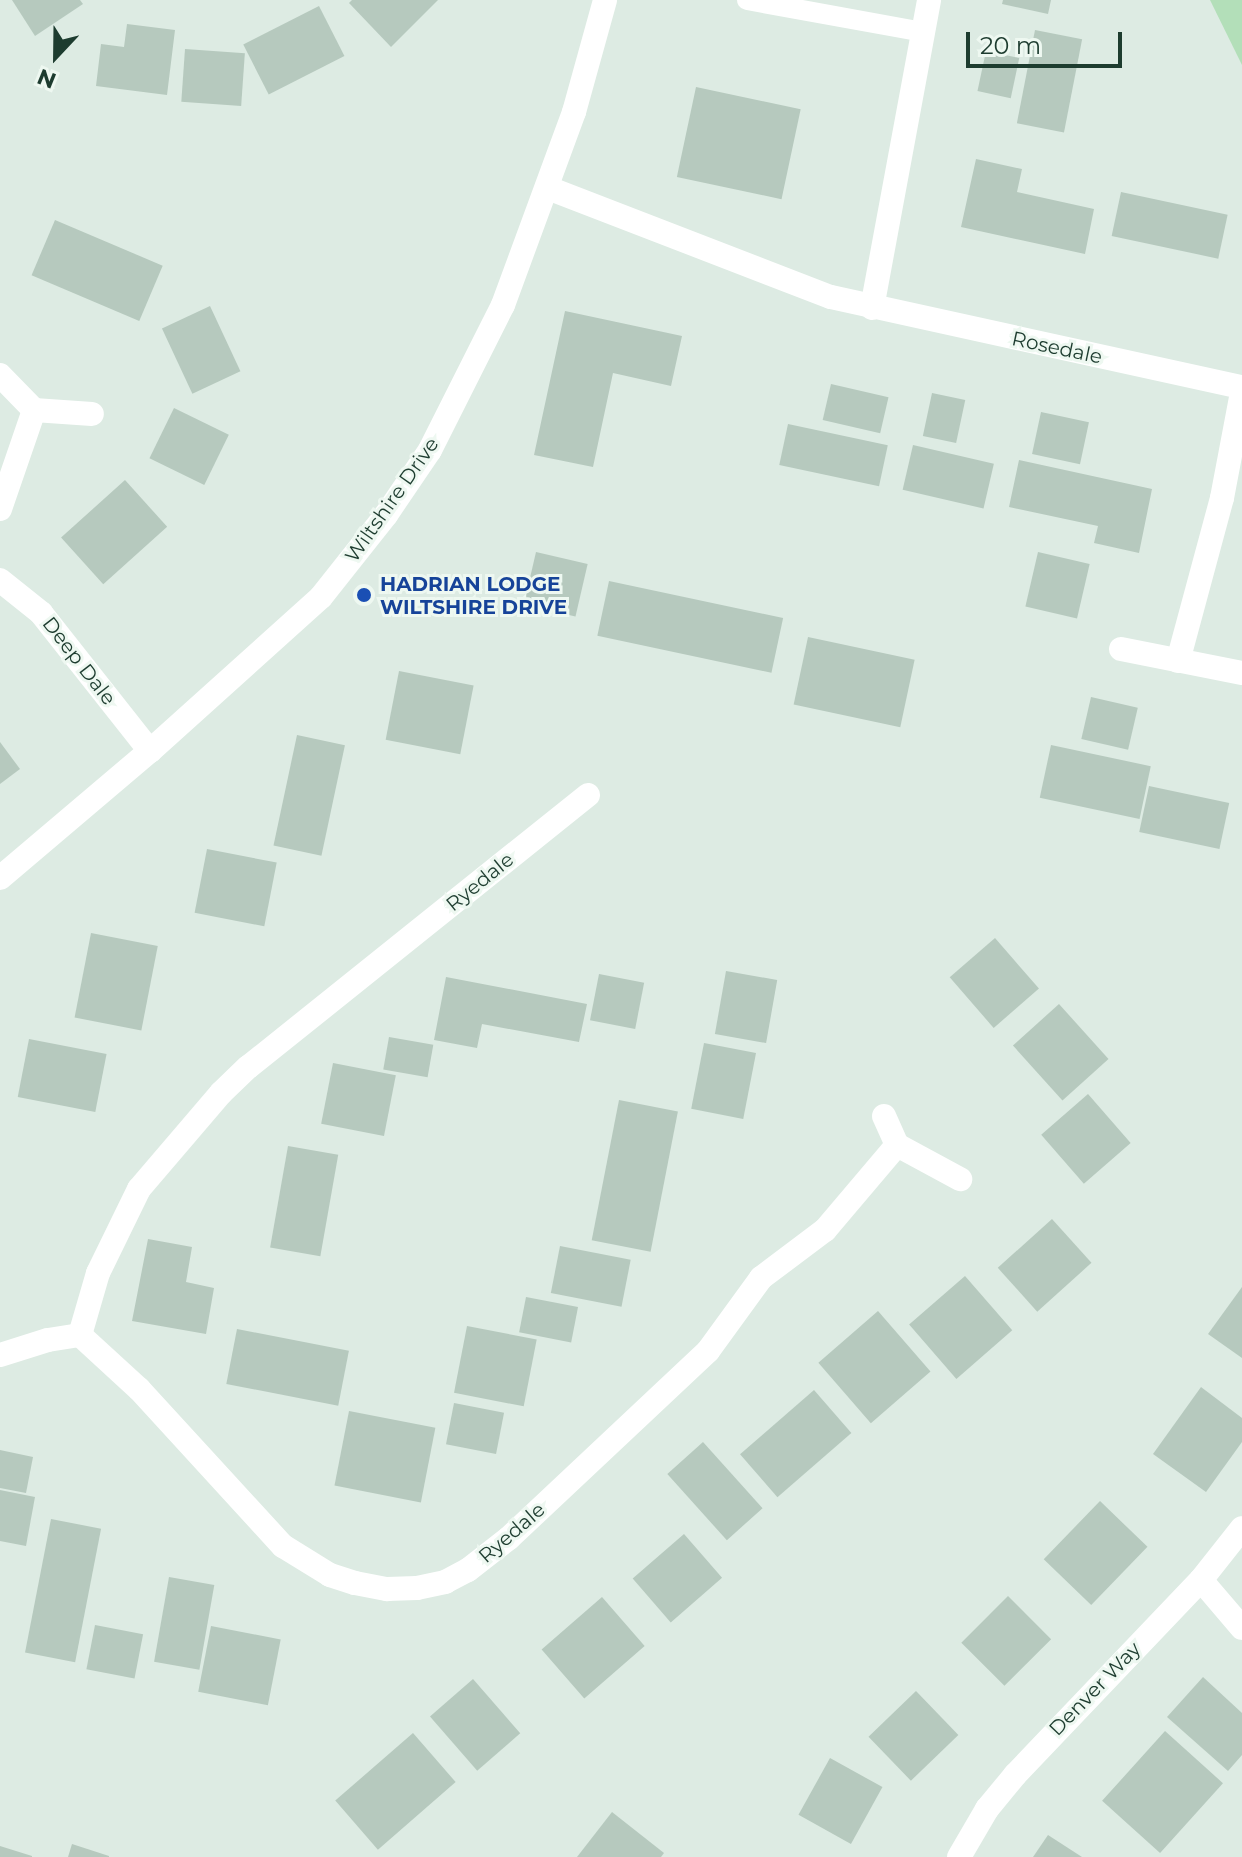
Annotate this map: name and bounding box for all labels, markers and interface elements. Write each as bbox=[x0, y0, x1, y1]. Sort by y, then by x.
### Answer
north arrow bbox=[16, 16, 96, 96]
scale bar bbox=[970, 16, 1126, 66]
text: 20 m bbox=[980, 31, 1041, 60]
text: N bbox=[34, 63, 60, 95]
street label: Rosedale bbox=[1010, 327, 1104, 369]
street label: Wiltshire Drive bbox=[340, 433, 444, 567]
place label: HADRIAN LODGE WILTSHIRE DRIVE bbox=[380, 572, 567, 619]
marker: HADRIAN LODGE WILTSHIRE DRIVE bbox=[355, 586, 373, 604]
street label: Deep Dale bbox=[37, 612, 121, 710]
street label: Ryedale bbox=[441, 848, 519, 916]
street label: Ryedale bbox=[474, 1498, 550, 1568]
street label: Denver Way bbox=[1044, 1637, 1146, 1741]

